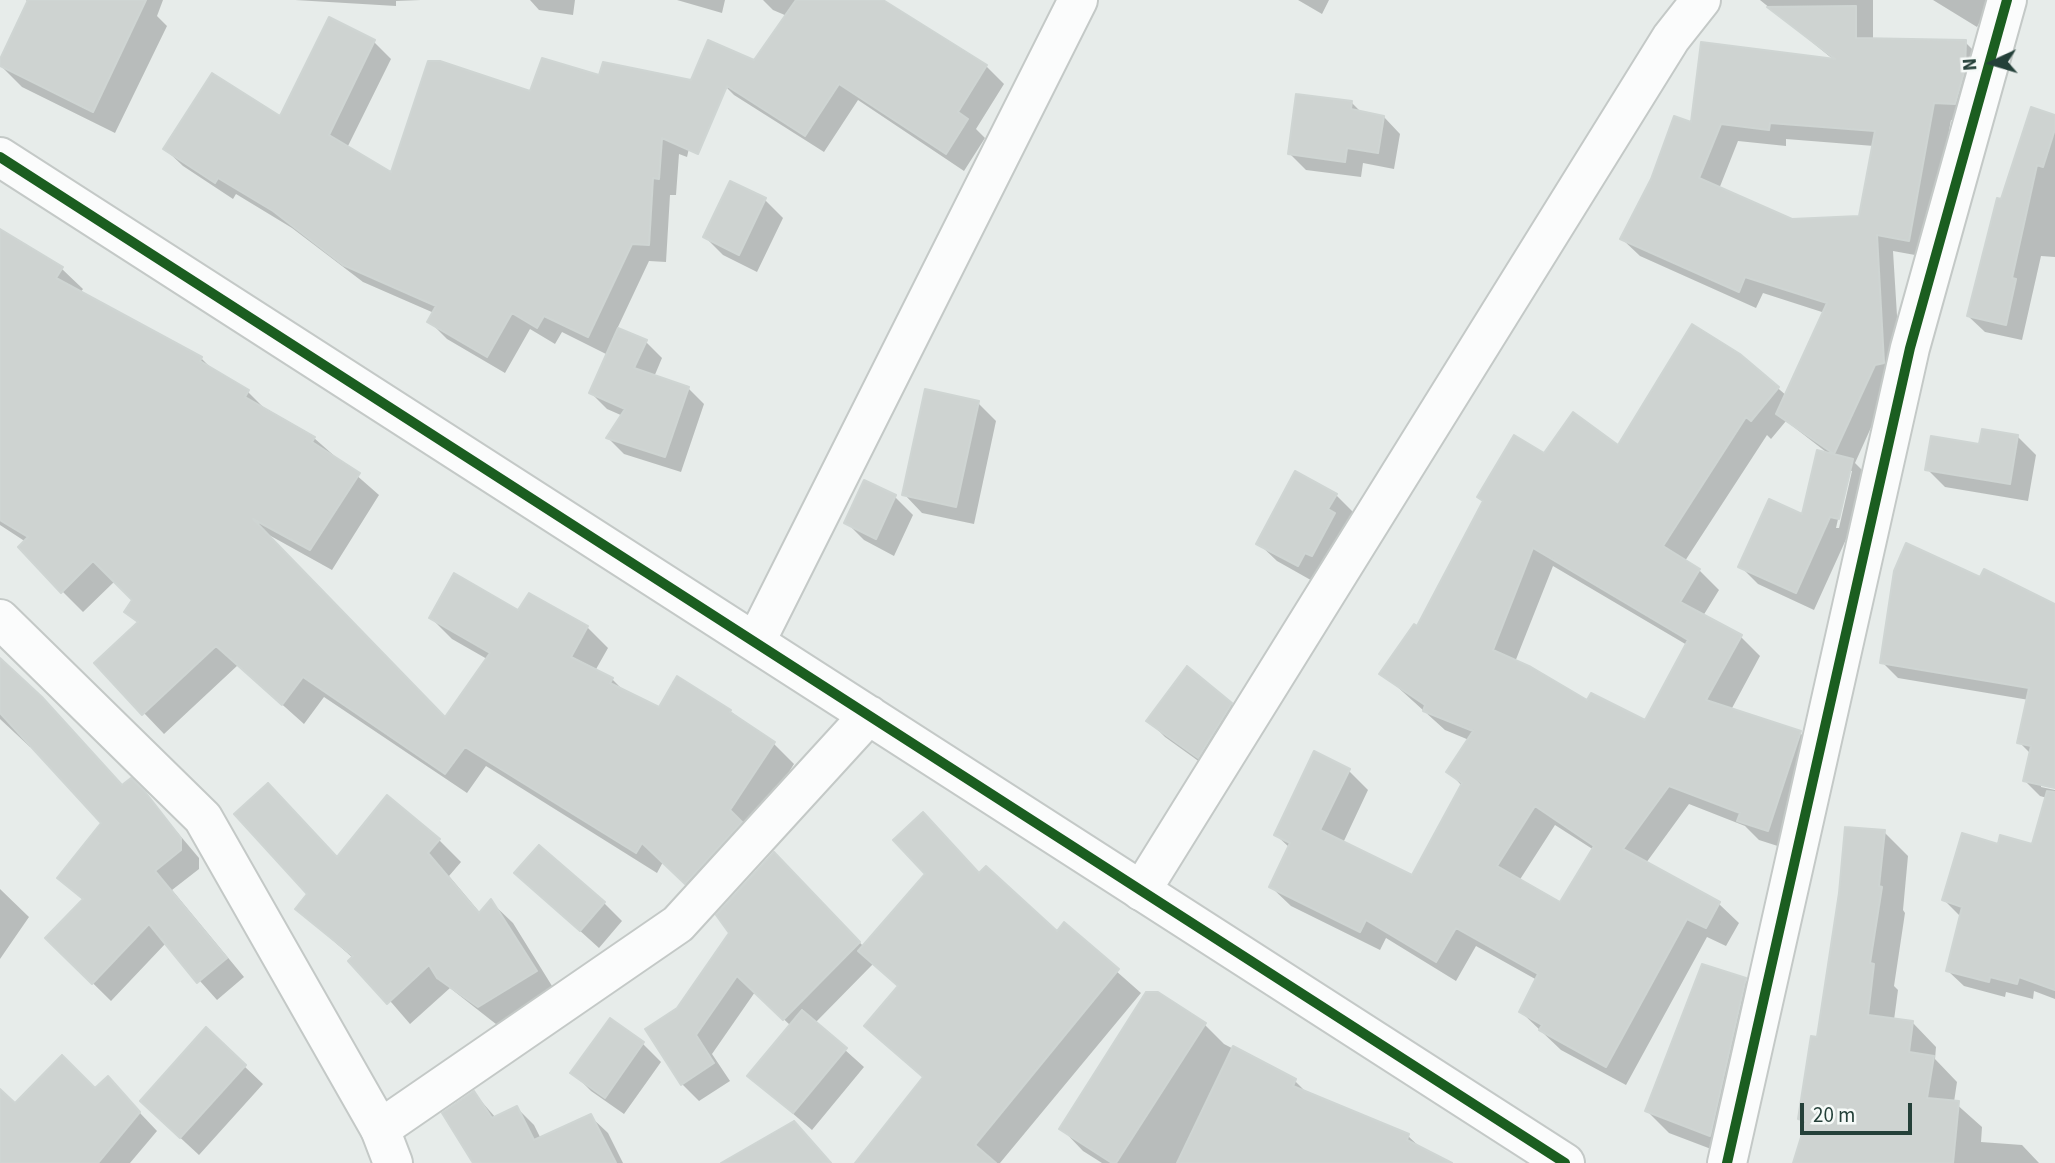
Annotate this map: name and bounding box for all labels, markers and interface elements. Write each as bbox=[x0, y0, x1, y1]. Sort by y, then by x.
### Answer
north arrow bbox=[1957, 28, 2027, 98]
text: N bbox=[1957, 57, 1984, 72]
scale bar bbox=[1803, 1090, 1915, 1134]
text: 20 m bbox=[1813, 1100, 1855, 1130]

